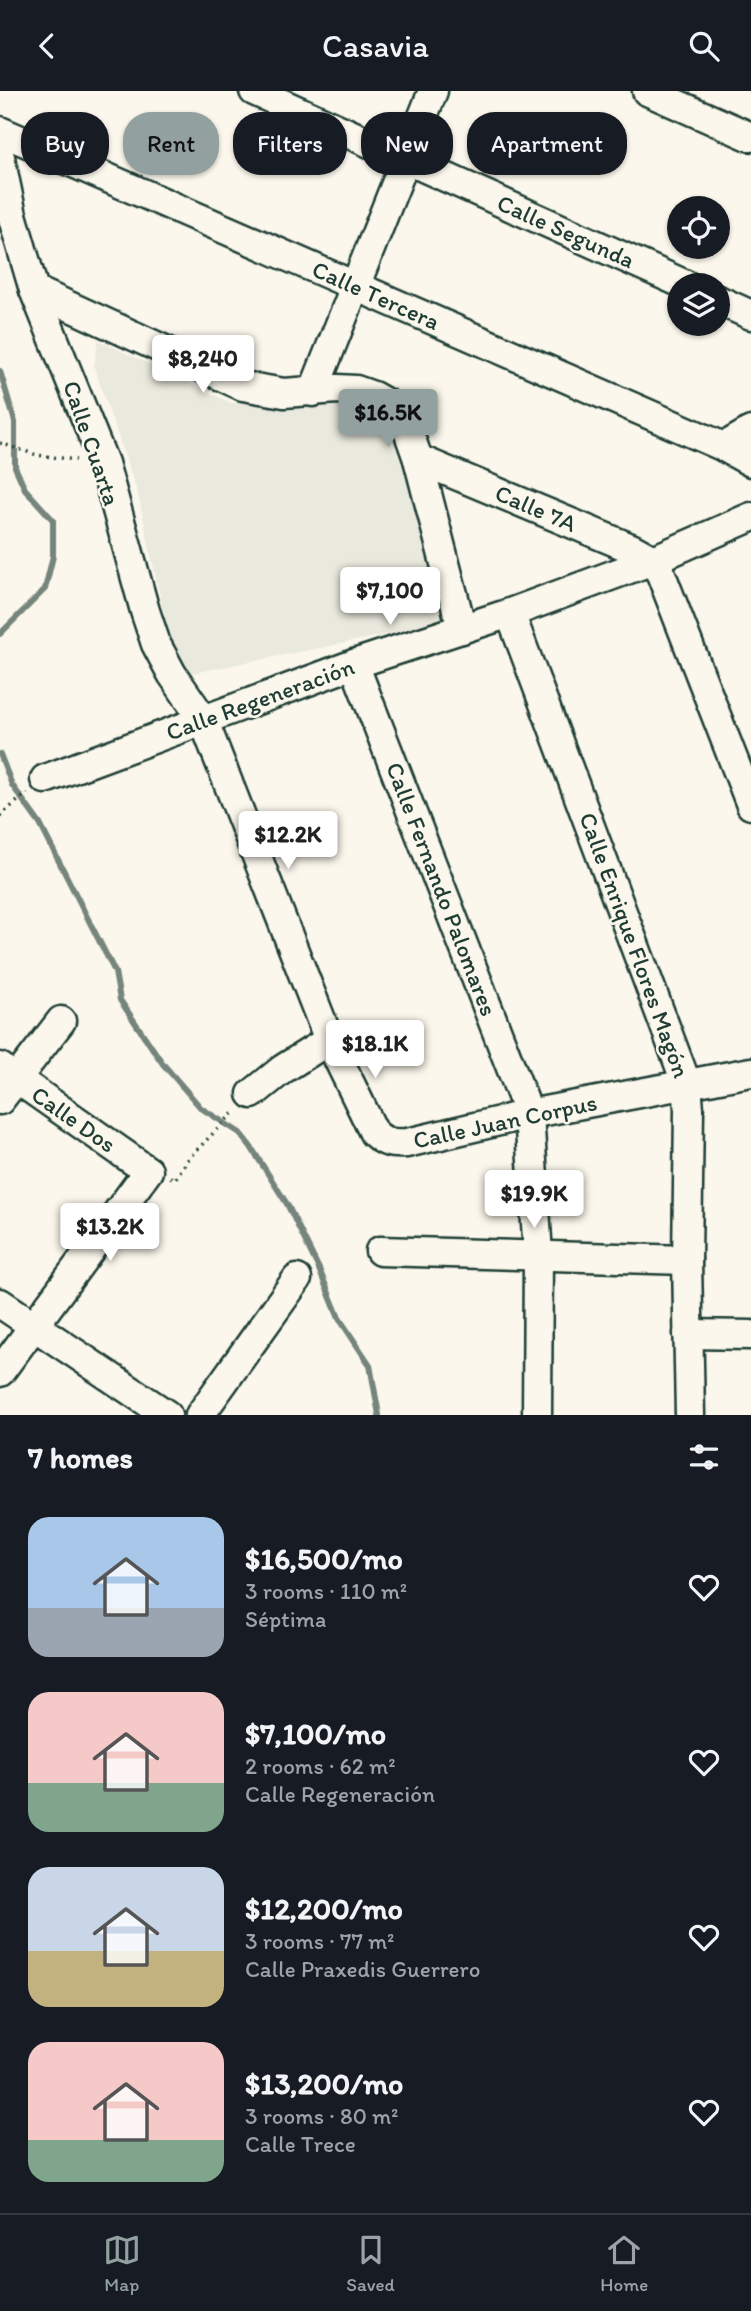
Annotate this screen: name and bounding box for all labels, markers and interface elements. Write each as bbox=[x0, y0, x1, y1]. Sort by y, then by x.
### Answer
icon: back bbox=[28, 27, 66, 65]
text: Casavia bbox=[322, 27, 429, 65]
icon: search bbox=[685, 27, 723, 65]
chip: Buy bbox=[21, 112, 109, 175]
chip: Rent bbox=[123, 112, 219, 175]
chip: Filters bbox=[233, 112, 347, 175]
chip: New bbox=[361, 112, 453, 175]
chip: Apartment bbox=[467, 112, 627, 175]
street label: Calle Segunda bbox=[493, 188, 639, 274]
map controls bbox=[667, 196, 730, 336]
button: locate bbox=[667, 196, 730, 259]
street label: Calle Tercera bbox=[308, 254, 444, 336]
button: layers bbox=[667, 273, 730, 336]
pin: $8,240 bbox=[146, 335, 260, 395]
text: $8,240 bbox=[168, 344, 238, 372]
street label: Calle Cuarta bbox=[57, 377, 127, 509]
pin: $16.5K bbox=[331, 389, 445, 449]
text: $16.5K bbox=[355, 398, 421, 426]
street label: Calle 7A bbox=[491, 478, 581, 538]
pin: $7,100 bbox=[333, 567, 447, 627]
text: $7,100 bbox=[356, 576, 424, 604]
street label: Calle Regeneración bbox=[162, 651, 359, 747]
street label: Calle Fernando Palomares bbox=[380, 758, 504, 1020]
street label: Calle Enrique Flores Magón bbox=[573, 808, 697, 1082]
pin: $12.2K bbox=[231, 811, 345, 871]
text: $12.2K bbox=[255, 820, 321, 848]
pin: $18.1K bbox=[318, 1021, 432, 1080]
text: $18.1K bbox=[342, 1029, 408, 1057]
street label: Calle Dos bbox=[26, 1079, 122, 1159]
street label: Calle Juan Corpus bbox=[410, 1087, 600, 1155]
pin: $19.9K bbox=[477, 1171, 591, 1230]
text: $19.9K bbox=[501, 1179, 567, 1207]
pin: $13.2K bbox=[53, 1203, 167, 1263]
text: $13.2K bbox=[76, 1212, 144, 1240]
icon: filters bbox=[685, 1438, 723, 1476]
text: 7 homes bbox=[28, 1439, 133, 1476]
text: $16,500/mo bbox=[245, 1540, 403, 1577]
icon: home bbox=[84, 1545, 168, 1629]
icon: heart bbox=[685, 1568, 723, 1606]
text: 3 rooms · 110 m² bbox=[245, 1577, 407, 1605]
text: Séptima bbox=[245, 1605, 326, 1633]
text: $7,100/mo bbox=[245, 1715, 386, 1752]
icon: home bbox=[84, 1720, 168, 1804]
icon: heart bbox=[685, 1743, 723, 1781]
text: 2 rooms · 62 m² bbox=[245, 1752, 396, 1780]
text: Calle Regeneración bbox=[245, 1780, 435, 1808]
text: $12,200/mo bbox=[245, 1890, 403, 1927]
icon: home bbox=[84, 1895, 168, 1979]
icon: heart bbox=[685, 1918, 723, 1956]
text: 3 rooms · 77 m² bbox=[245, 1927, 395, 1955]
text: Calle Praxedis Guerrero bbox=[245, 1955, 480, 1983]
text: $13,200/mo bbox=[245, 2065, 403, 2102]
icon: home bbox=[84, 2070, 168, 2154]
icon: heart bbox=[685, 2093, 723, 2131]
text: 3 rooms · 80 m² bbox=[245, 2102, 399, 2130]
text: Calle Trece bbox=[245, 2130, 356, 2158]
tab: Map bbox=[103, 2231, 141, 2296]
tab: Saved bbox=[346, 2231, 395, 2296]
tab: Home bbox=[600, 2231, 648, 2296]

